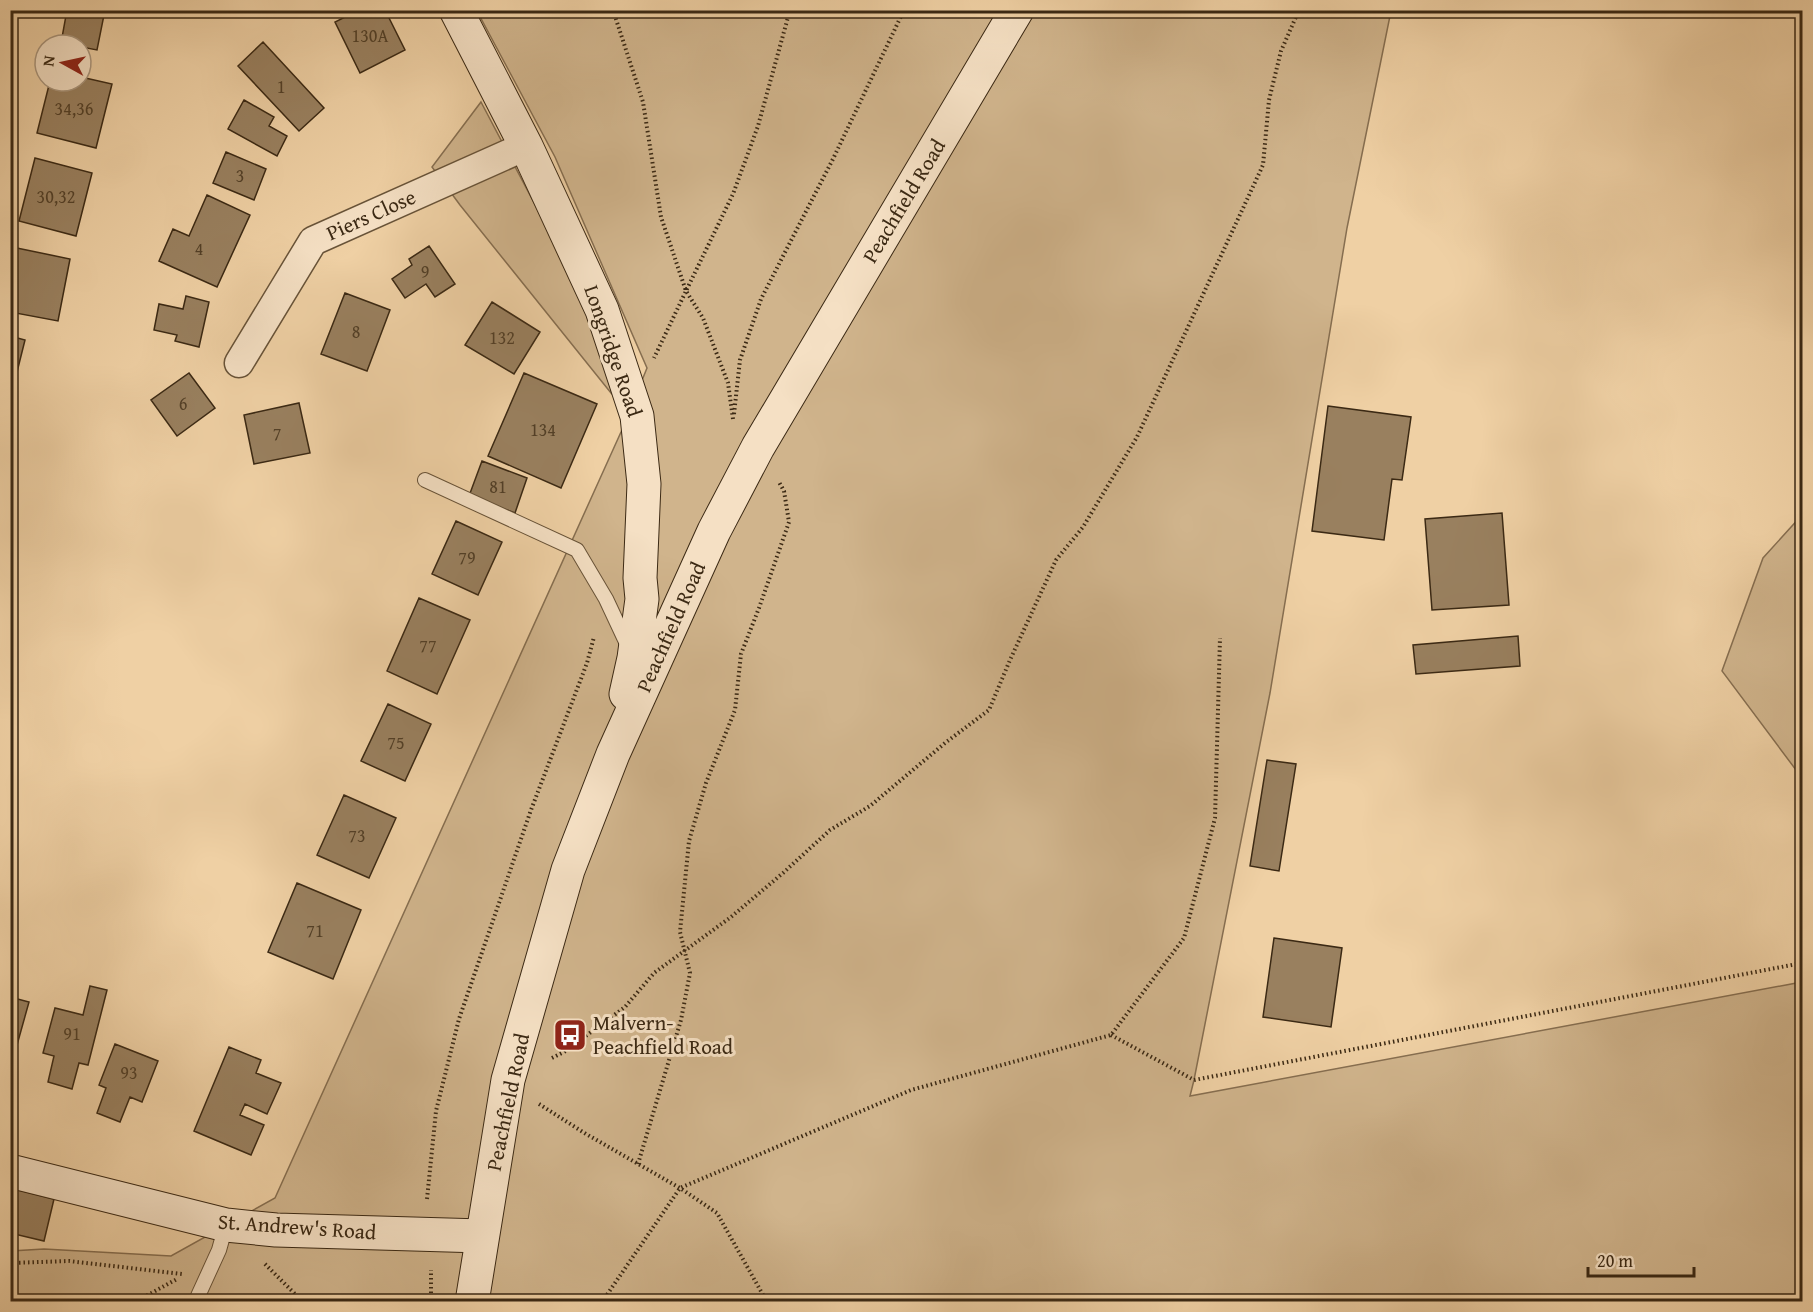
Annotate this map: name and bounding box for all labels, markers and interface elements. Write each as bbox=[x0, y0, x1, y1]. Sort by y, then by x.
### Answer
house number: 130A bbox=[352, 22, 389, 49]
north arrow bbox=[33, 33, 93, 93]
text: N bbox=[36, 54, 61, 68]
house number: 1 bbox=[277, 73, 285, 100]
house number: 34,36 bbox=[54, 95, 94, 122]
street label: Peachfield Road bbox=[854, 132, 953, 269]
house number: 3 bbox=[236, 162, 244, 189]
street label: Piers Close bbox=[321, 181, 421, 248]
house number: 30,32 bbox=[36, 183, 76, 210]
house number: 4 bbox=[195, 235, 203, 262]
house number: 9 bbox=[421, 258, 429, 285]
street label: Longridge Road bbox=[576, 281, 651, 422]
house number: 8 bbox=[352, 318, 360, 345]
house number: 132 bbox=[489, 324, 515, 351]
house number: 6 bbox=[179, 390, 187, 417]
house number: 134 bbox=[530, 416, 556, 443]
house number: 7 bbox=[273, 420, 281, 447]
house number: 81 bbox=[489, 473, 507, 500]
house number: 79 bbox=[458, 544, 476, 571]
street label: Peachfield Road bbox=[628, 556, 713, 697]
house number: 77 bbox=[419, 632, 437, 659]
house number: 75 bbox=[387, 729, 405, 756]
house number: 73 bbox=[348, 822, 366, 849]
house number: 71 bbox=[306, 917, 324, 944]
place label: Malvern- Peachfield Road bbox=[593, 1007, 734, 1062]
bus stop icon: Malvern- Peachfield Road bbox=[552, 1017, 588, 1053]
house number: 91 bbox=[63, 1020, 81, 1047]
street label: Peachfield Road bbox=[478, 1029, 537, 1174]
house number: 93 bbox=[120, 1059, 138, 1086]
street label: St. Andrew's Road bbox=[217, 1206, 378, 1248]
scale bar bbox=[1588, 1240, 1694, 1278]
text: 20 m bbox=[1597, 1247, 1633, 1274]

